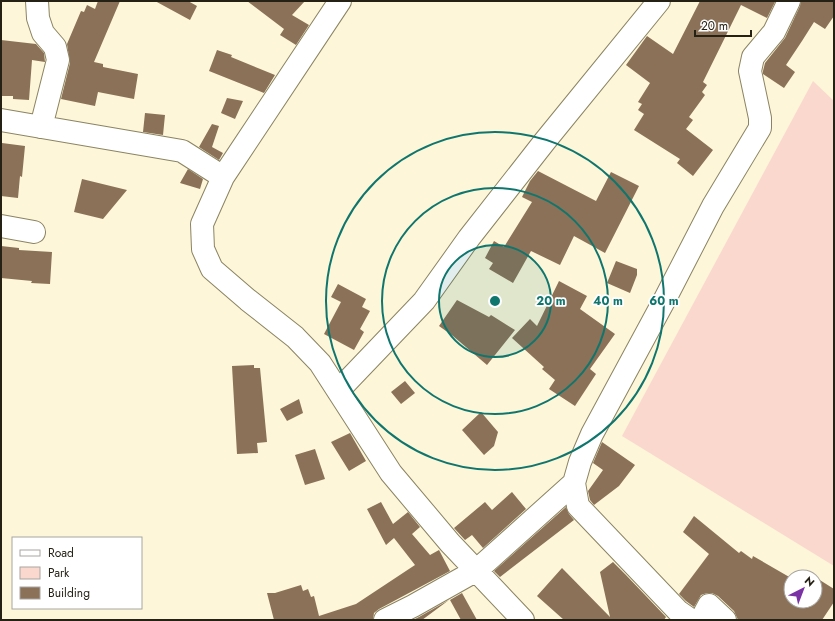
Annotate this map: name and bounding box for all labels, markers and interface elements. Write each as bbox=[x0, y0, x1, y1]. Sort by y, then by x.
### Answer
scale bar bbox=[695, 12, 751, 38]
text: 20 m bbox=[701, 17, 728, 35]
text: 20 m bbox=[536, 292, 566, 310]
text: 40 m bbox=[593, 292, 623, 310]
text: 60 m bbox=[649, 292, 679, 310]
centre of rings bbox=[488, 294, 502, 308]
legend bbox=[12, 537, 142, 609]
text: Road bbox=[48, 544, 74, 562]
text: Park bbox=[48, 564, 70, 582]
north arrow bbox=[783, 569, 823, 609]
text: N bbox=[801, 573, 818, 590]
text: Building bbox=[48, 584, 90, 602]

